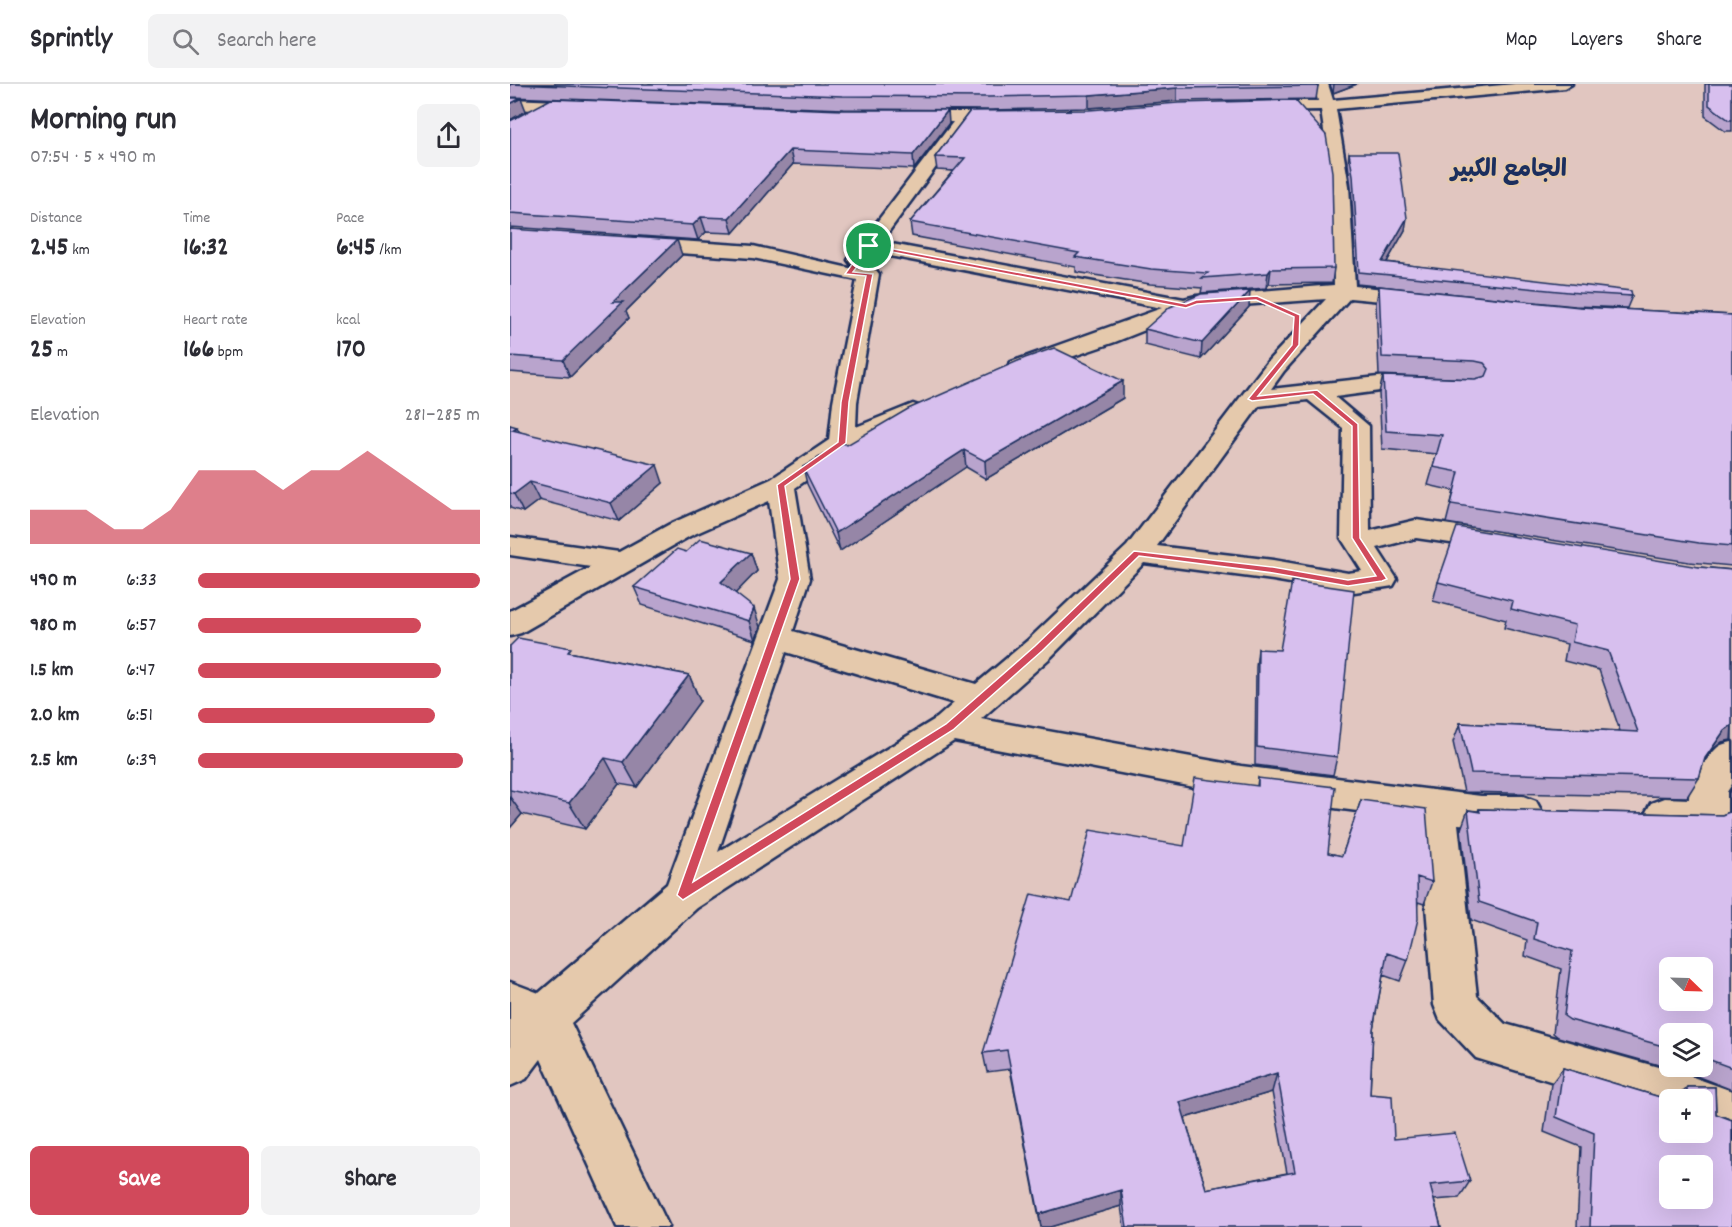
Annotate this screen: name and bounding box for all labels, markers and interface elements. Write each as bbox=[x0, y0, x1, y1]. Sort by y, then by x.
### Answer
search box bbox=[148, 14, 568, 68]
text: Sprintly bbox=[30, 21, 112, 61]
icon: search bbox=[169, 25, 202, 58]
text: Search here bbox=[217, 26, 316, 57]
text: Map bbox=[1506, 26, 1537, 56]
text: Layers bbox=[1570, 26, 1623, 56]
text: Share bbox=[1656, 26, 1702, 56]
text: Morning run bbox=[30, 98, 177, 145]
button: share bbox=[417, 104, 480, 167]
text: 07:54 · 5 × 490 m bbox=[30, 144, 156, 172]
district label: الجامع الكبير bbox=[1449, 154, 1567, 188]
text: Distance bbox=[30, 207, 82, 230]
text: Time bbox=[183, 207, 210, 230]
text: Pace bbox=[336, 207, 364, 230]
pin bbox=[843, 220, 894, 271]
icon: arrive bbox=[852, 229, 885, 262]
text: 2.45 bbox=[30, 230, 69, 267]
text: 16:32 bbox=[183, 230, 229, 267]
text: 6:45 bbox=[336, 230, 376, 267]
text: km bbox=[69, 239, 90, 262]
text: /km bbox=[376, 239, 402, 262]
text: Elevation bbox=[30, 309, 86, 332]
text: Heart rate bbox=[183, 309, 248, 332]
text: kcal bbox=[336, 309, 360, 332]
text: 25 bbox=[30, 332, 53, 369]
text: 166 bbox=[183, 332, 214, 369]
text: 170 bbox=[336, 332, 366, 369]
text: m bbox=[53, 341, 68, 364]
text: bpm bbox=[214, 341, 243, 364]
text: Elevation bbox=[30, 402, 100, 430]
text: 281–285 m bbox=[405, 402, 480, 430]
text: 490 m bbox=[30, 567, 77, 595]
text: 6:33 bbox=[126, 567, 157, 595]
text: 980 m bbox=[30, 612, 76, 640]
text: 6:57 bbox=[126, 612, 156, 640]
text: 1.5 km bbox=[30, 657, 73, 685]
text: 6:47 bbox=[126, 657, 155, 685]
text: 2.0 km bbox=[30, 702, 79, 730]
text: 6:51 bbox=[126, 702, 153, 730]
text: 2.5 km bbox=[30, 747, 78, 775]
text: 6:39 bbox=[126, 747, 157, 775]
north arrow bbox=[1659, 957, 1713, 1011]
map controls bbox=[1659, 957, 1713, 1209]
button: layers bbox=[1659, 1023, 1713, 1077]
button: + bbox=[1659, 1089, 1713, 1143]
button: Save bbox=[30, 1146, 249, 1215]
button: Share bbox=[261, 1146, 480, 1215]
button: − bbox=[1659, 1155, 1713, 1209]

